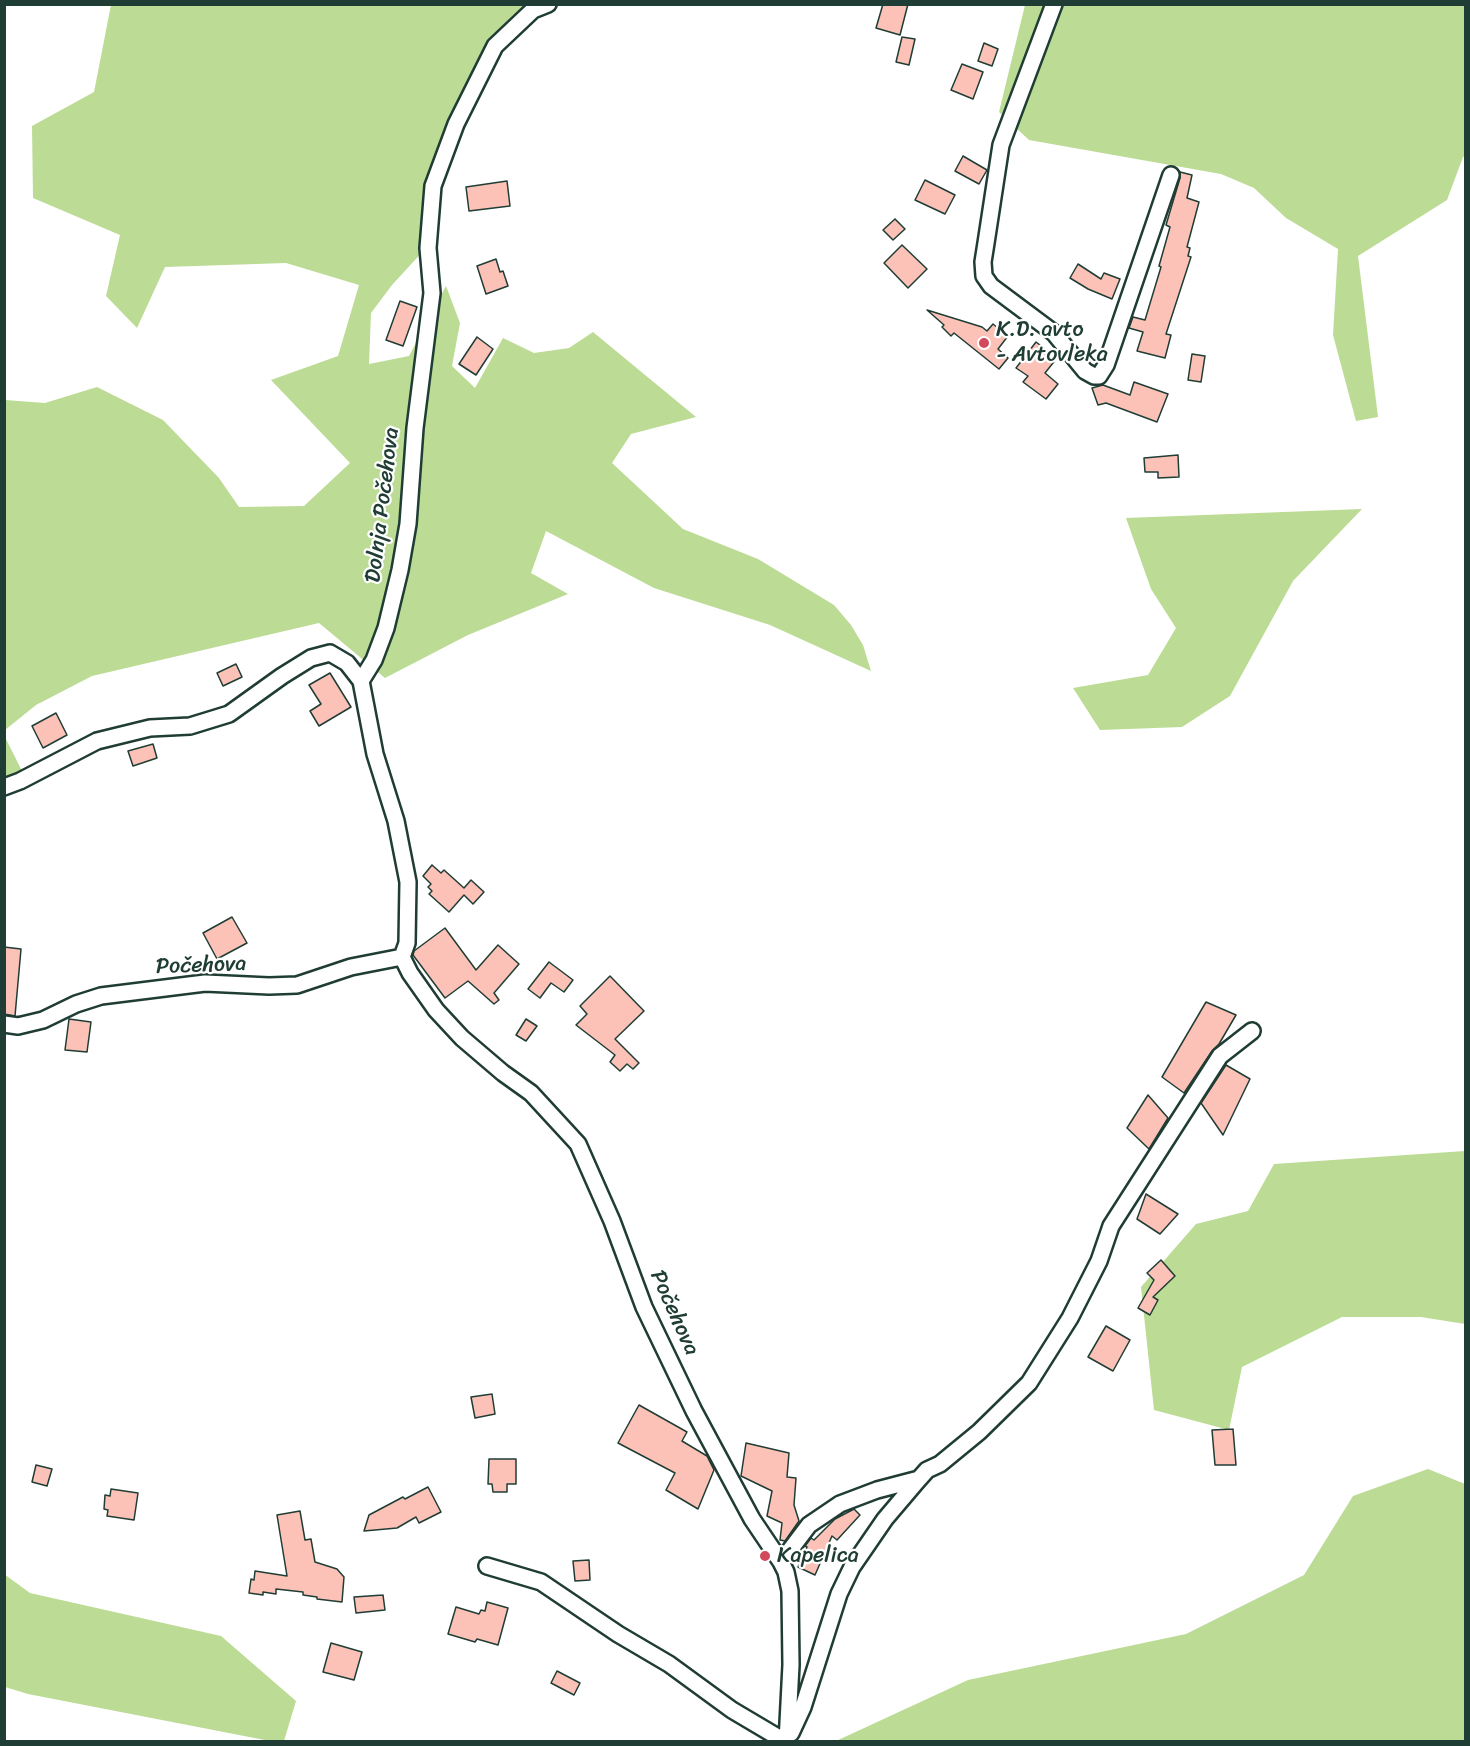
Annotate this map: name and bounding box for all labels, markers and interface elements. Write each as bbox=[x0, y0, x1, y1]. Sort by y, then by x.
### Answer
place label: K.D. avto - Avtovleka bbox=[996, 317, 1108, 368]
marker: K.D. avto - Avtovleka bbox=[977, 336, 991, 350]
street label: Dolnja Počehova bbox=[360, 426, 406, 584]
street label: Počehova bbox=[155, 951, 247, 981]
street label: Počehova bbox=[644, 1266, 704, 1360]
place label: Kapelica bbox=[777, 1543, 859, 1569]
marker: Kapelica bbox=[758, 1549, 772, 1563]

